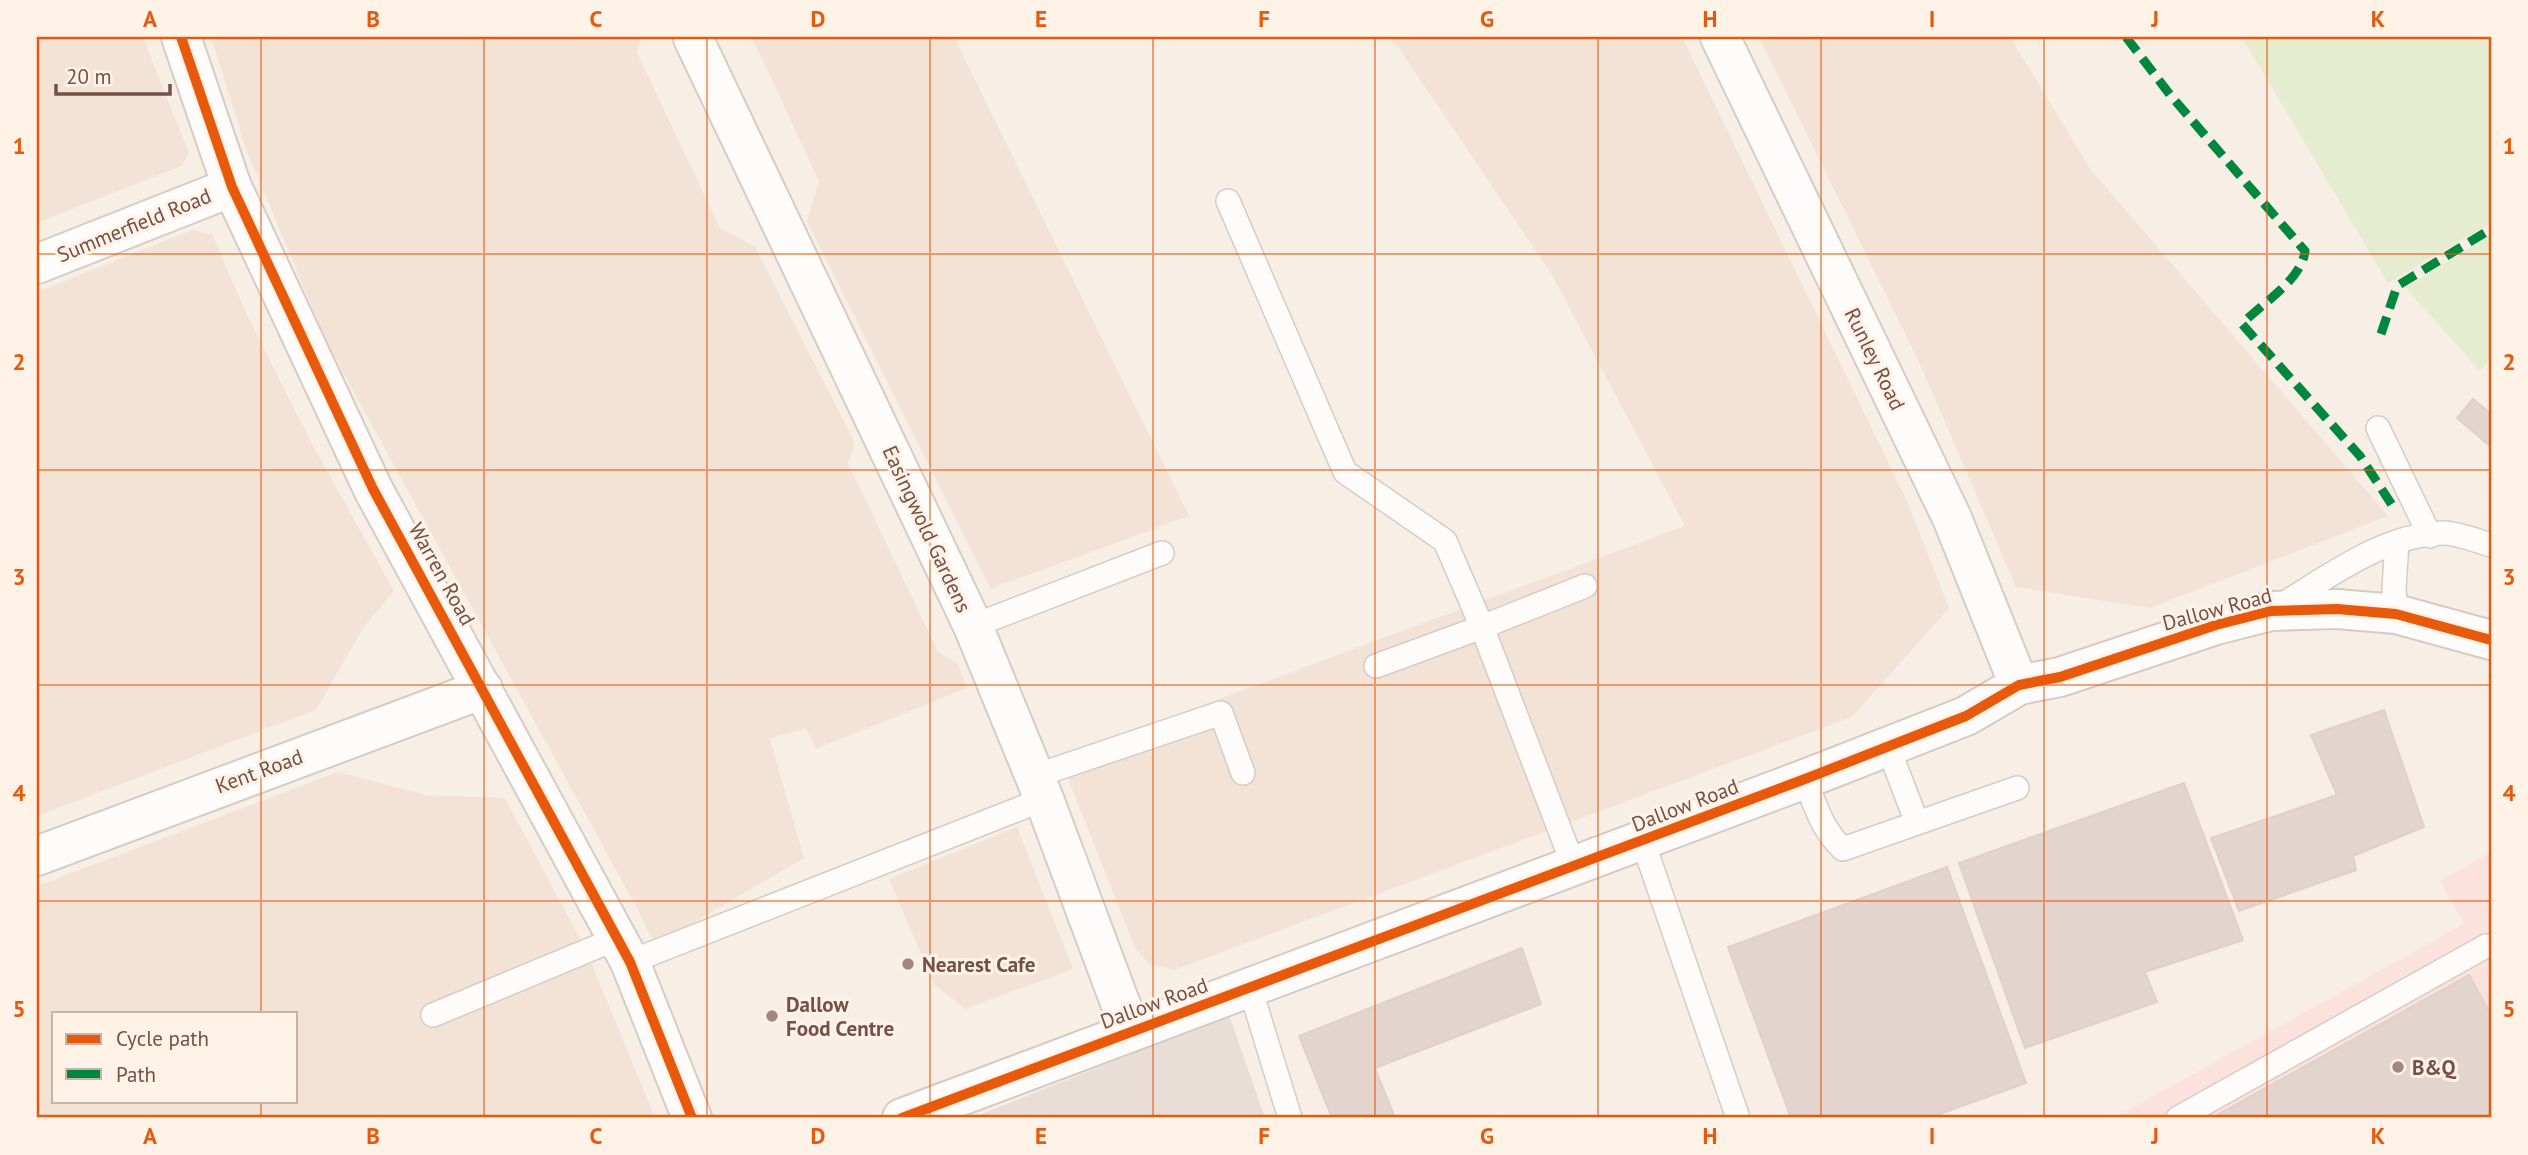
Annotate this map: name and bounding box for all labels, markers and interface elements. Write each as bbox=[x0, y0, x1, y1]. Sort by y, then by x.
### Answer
text: A bbox=[143, 4, 157, 33]
text: B bbox=[366, 4, 380, 33]
text: C bbox=[590, 4, 603, 33]
text: D bbox=[811, 4, 825, 33]
text: E bbox=[1035, 4, 1047, 33]
text: F bbox=[1258, 4, 1270, 33]
text: G bbox=[1480, 4, 1494, 33]
text: H bbox=[1703, 4, 1717, 33]
text: I bbox=[1929, 4, 1935, 33]
text: J bbox=[2150, 4, 2159, 33]
text: K bbox=[2371, 4, 2385, 33]
scale bar bbox=[56, 52, 170, 96]
text: 20 m bbox=[66, 63, 112, 90]
text: 1 bbox=[12, 131, 26, 160]
text: 1 bbox=[2502, 131, 2516, 160]
street label: Summerfield Road bbox=[53, 182, 215, 268]
street label: Runley Road bbox=[1839, 303, 1911, 415]
text: 2 bbox=[12, 347, 26, 376]
text: 2 bbox=[2502, 347, 2516, 376]
street label: Easingwold Gardens bbox=[876, 441, 978, 617]
street label: Warren Road bbox=[403, 518, 481, 630]
text: 3 bbox=[12, 562, 26, 591]
text: 3 bbox=[2502, 562, 2516, 591]
street label: Dallow Road bbox=[2159, 581, 2275, 637]
street label: Kent Road bbox=[212, 743, 306, 799]
street label: Dallow Road bbox=[1628, 772, 1742, 838]
text: 4 bbox=[12, 778, 26, 807]
text: 4 bbox=[2502, 778, 2516, 807]
place label: Nearest Cafe bbox=[922, 951, 1035, 978]
marker: Nearest Cafe bbox=[900, 956, 916, 972]
street label: Dallow Road bbox=[1097, 971, 1211, 1035]
place label: Dallow Food Centre bbox=[786, 991, 894, 1042]
text: 5 bbox=[12, 994, 26, 1023]
text: 5 bbox=[2502, 994, 2516, 1023]
marker: Dallow Food Centre bbox=[764, 1008, 780, 1024]
legend bbox=[52, 1012, 298, 1102]
text: Cycle path bbox=[116, 1025, 209, 1052]
place label: B&Q bbox=[2412, 1054, 2457, 1081]
marker: B&Q bbox=[2390, 1059, 2406, 1075]
text: Path bbox=[116, 1061, 156, 1088]
text: A bbox=[143, 1121, 157, 1150]
text: B bbox=[366, 1121, 380, 1150]
text: C bbox=[590, 1121, 603, 1150]
text: D bbox=[811, 1121, 825, 1150]
text: E bbox=[1035, 1121, 1047, 1150]
text: F bbox=[1258, 1121, 1270, 1150]
text: G bbox=[1480, 1121, 1494, 1150]
text: H bbox=[1703, 1121, 1717, 1150]
text: I bbox=[1929, 1121, 1935, 1150]
text: J bbox=[2150, 1121, 2159, 1150]
text: K bbox=[2371, 1121, 2385, 1150]

